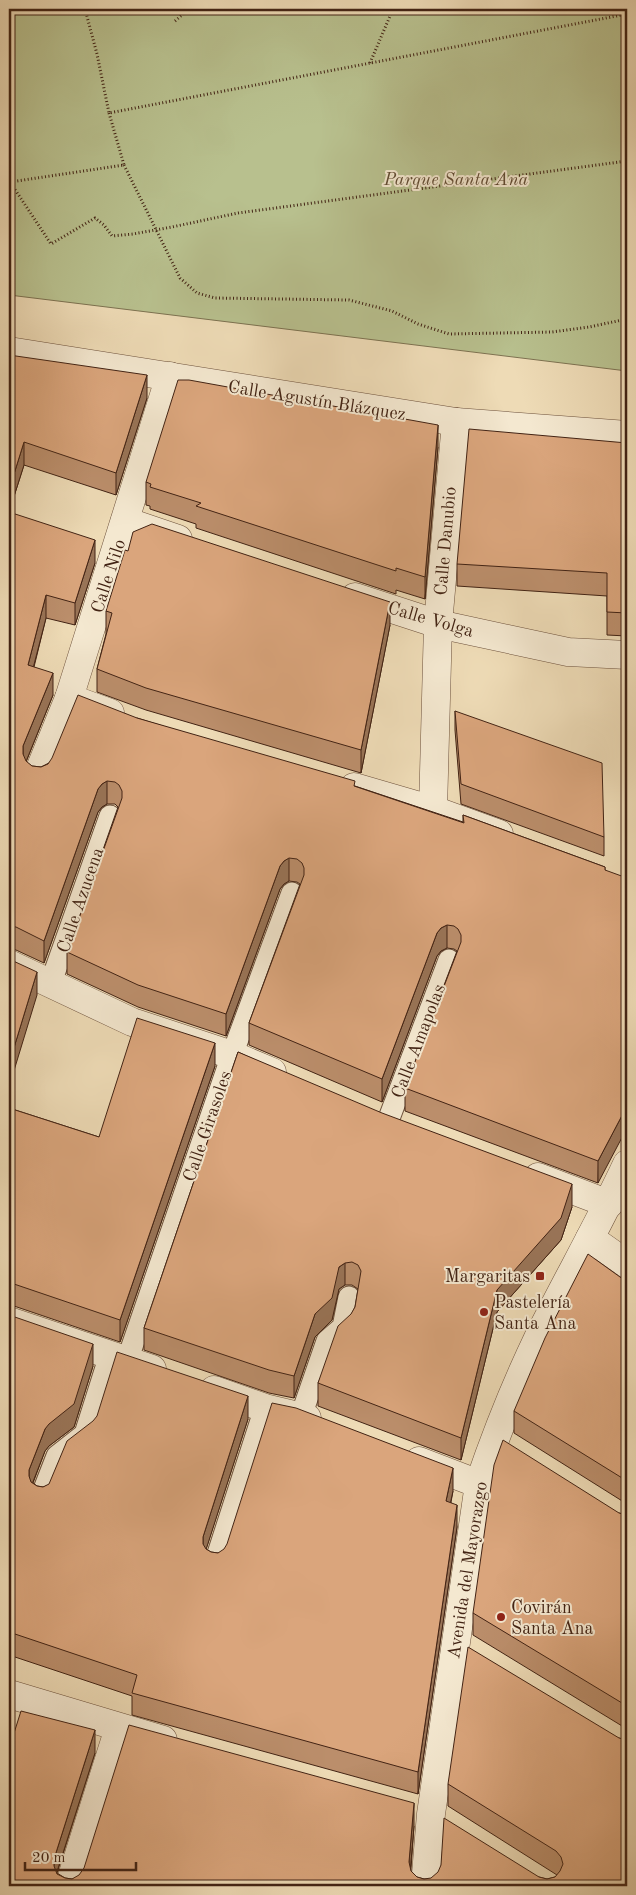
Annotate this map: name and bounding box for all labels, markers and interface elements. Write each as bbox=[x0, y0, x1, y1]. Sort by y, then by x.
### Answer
park label: Parque Santa Ana bbox=[383, 171, 529, 189]
street label: Calle Agustín Blázquez bbox=[227, 378, 407, 424]
street label: Calle Danubio bbox=[432, 486, 460, 596]
street label: Calle Nilo bbox=[89, 537, 129, 615]
street label: Calle Volga bbox=[386, 599, 476, 641]
street label: Calle Azucena bbox=[55, 845, 107, 955]
street label: Calle Amapolas bbox=[389, 982, 449, 1101]
street label: Calle Girasoles bbox=[181, 1068, 235, 1184]
place label: Margaritas bbox=[445, 1268, 530, 1286]
marker: Margaritas bbox=[534, 1270, 546, 1282]
place label: Pastelería Santa Ana bbox=[494, 1294, 576, 1333]
marker: Pastelería Santa Ana bbox=[478, 1306, 490, 1318]
street label: Avenida del Mayorazgo bbox=[445, 1480, 491, 1660]
place label: Covirán Santa Ana bbox=[511, 1599, 593, 1638]
marker: Covirán Santa Ana bbox=[495, 1611, 507, 1623]
scale bar bbox=[25, 1840, 136, 1872]
text: 20 m bbox=[32, 1851, 66, 1866]

